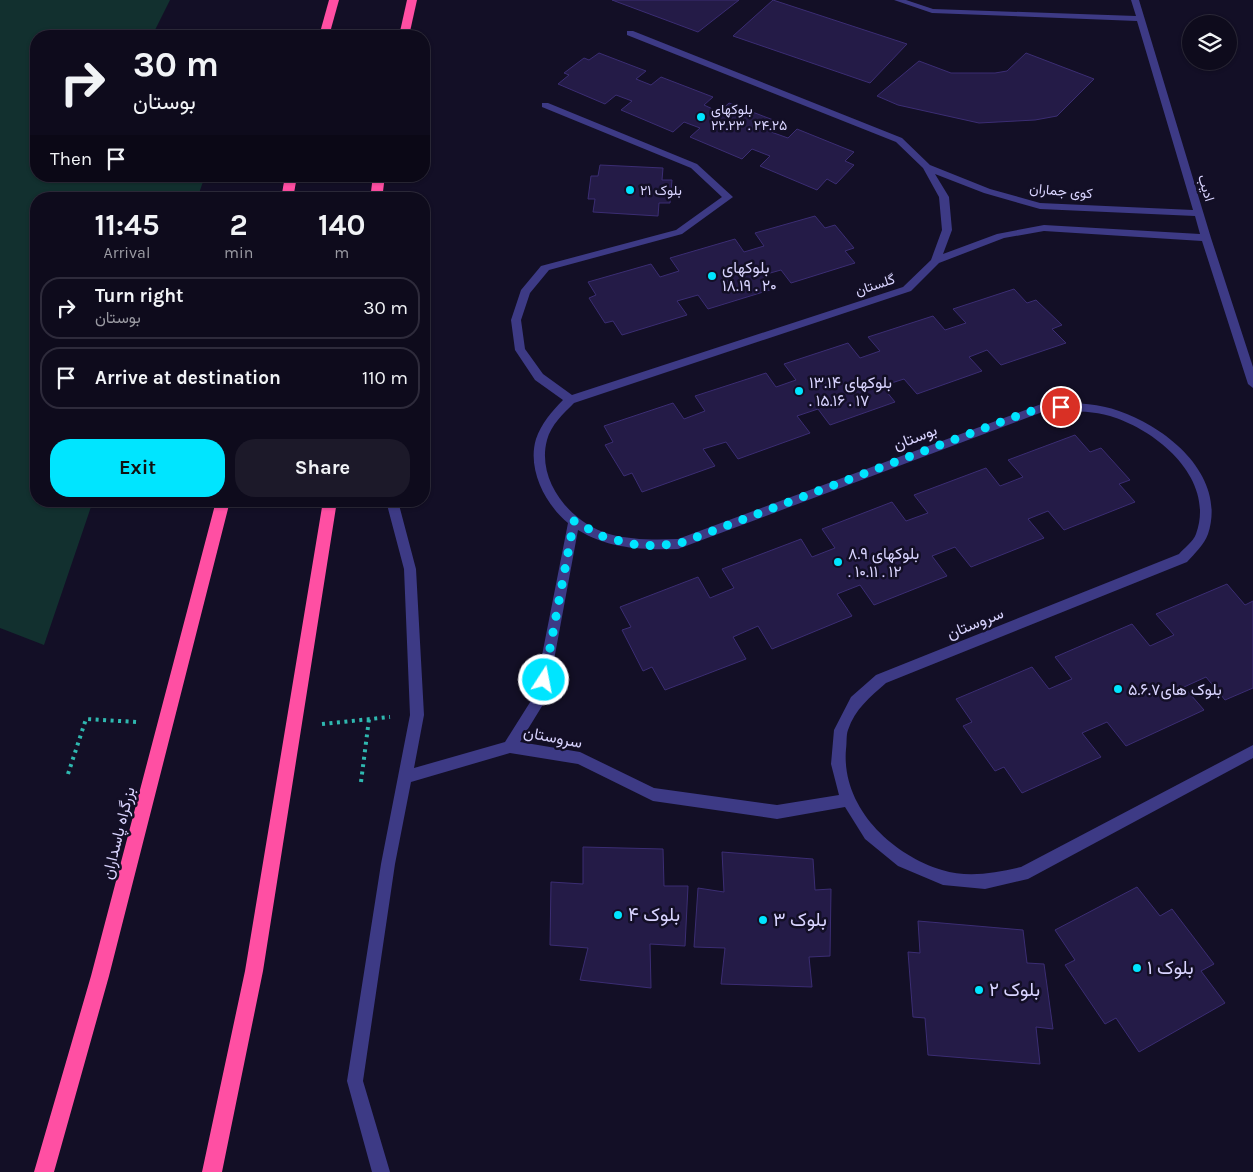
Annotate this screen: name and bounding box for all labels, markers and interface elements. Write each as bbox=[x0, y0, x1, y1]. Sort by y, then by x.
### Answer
map controls bbox=[1182, 15, 1237, 70]
button: layers bbox=[1182, 15, 1237, 70]
text: 30 m bbox=[133, 44, 219, 85]
icon: right bbox=[50, 50, 115, 115]
text: بوستان bbox=[133, 89, 196, 115]
place label: بلوکهای ۲۲.۲۳ . ۲۴.۲۵ bbox=[711, 101, 787, 134]
marker: بلوکهای ۲۲.۲۳ . ۲۴.۲۵ bbox=[695, 111, 707, 123]
icon: arrive bbox=[102, 145, 130, 173]
text: Then bbox=[50, 148, 92, 170]
street label: ادیب bbox=[1194, 172, 1218, 204]
street label: کوی جماران bbox=[1029, 180, 1093, 202]
place label: بلوک ۲۱ bbox=[640, 182, 682, 199]
marker: بلوک ۲۱ bbox=[624, 184, 636, 196]
text: 11:45 bbox=[95, 207, 159, 243]
text: 2 bbox=[230, 207, 248, 243]
text: 140 bbox=[318, 207, 365, 243]
text: Arrival bbox=[104, 243, 150, 262]
text: min bbox=[224, 243, 253, 262]
text: m bbox=[334, 243, 349, 262]
place label: بلوکهای ۱۸.۱۹ . ۲۰ bbox=[722, 258, 777, 295]
marker: بلوکهای ۱۸.۱۹ . ۲۰ bbox=[706, 270, 718, 282]
street label: گلستان bbox=[853, 271, 897, 299]
text: Turn right bbox=[95, 285, 184, 307]
icon: right bbox=[52, 294, 80, 322]
text: 30 m bbox=[363, 297, 408, 319]
text: بوستان bbox=[95, 308, 141, 327]
icon: arrive bbox=[52, 364, 80, 392]
text: Arrive at destination bbox=[95, 367, 281, 389]
text: 110 m bbox=[362, 367, 408, 389]
place label: بلوکهای ۱۳.۱۴ . ۱۵.۱۶ . ۱۷ bbox=[809, 373, 892, 410]
marker: بلوکهای ۱۳.۱۴ . ۱۵.۱۶ . ۱۷ bbox=[793, 385, 805, 397]
pin bbox=[1040, 386, 1082, 428]
icon: arrive bbox=[1047, 393, 1075, 421]
street label: بوستان bbox=[890, 420, 940, 455]
button: Exit bbox=[50, 439, 225, 497]
button: Share bbox=[235, 439, 410, 497]
place label: بلوکهای ۸.۹ . ۱۰.۱۱ . ۱۲ bbox=[848, 544, 919, 581]
marker: بلوکهای ۸.۹ . ۱۰.۱۱ . ۱۲ bbox=[832, 556, 844, 568]
street label: سروستان bbox=[944, 603, 1006, 644]
position arrow bbox=[517, 653, 569, 705]
place label: بلوک های۵.۶.۷ bbox=[1128, 680, 1222, 700]
marker: بلوک های۵.۶.۷ bbox=[1112, 683, 1124, 695]
street label: سروستان bbox=[522, 722, 584, 753]
street label: بزرگراه پاسداران bbox=[97, 785, 141, 882]
place label: بلوک ۴ bbox=[628, 904, 680, 926]
marker: بلوک ۴ bbox=[612, 909, 624, 921]
place label: بلوک ۳ bbox=[773, 909, 827, 931]
marker: بلوک ۳ bbox=[757, 914, 769, 926]
place label: بلوک ۱ bbox=[1147, 957, 1194, 979]
marker: بلوک ۱ bbox=[1131, 962, 1143, 974]
place label: بلوک ۲ bbox=[989, 979, 1040, 1001]
marker: بلوک ۲ bbox=[973, 984, 985, 996]

